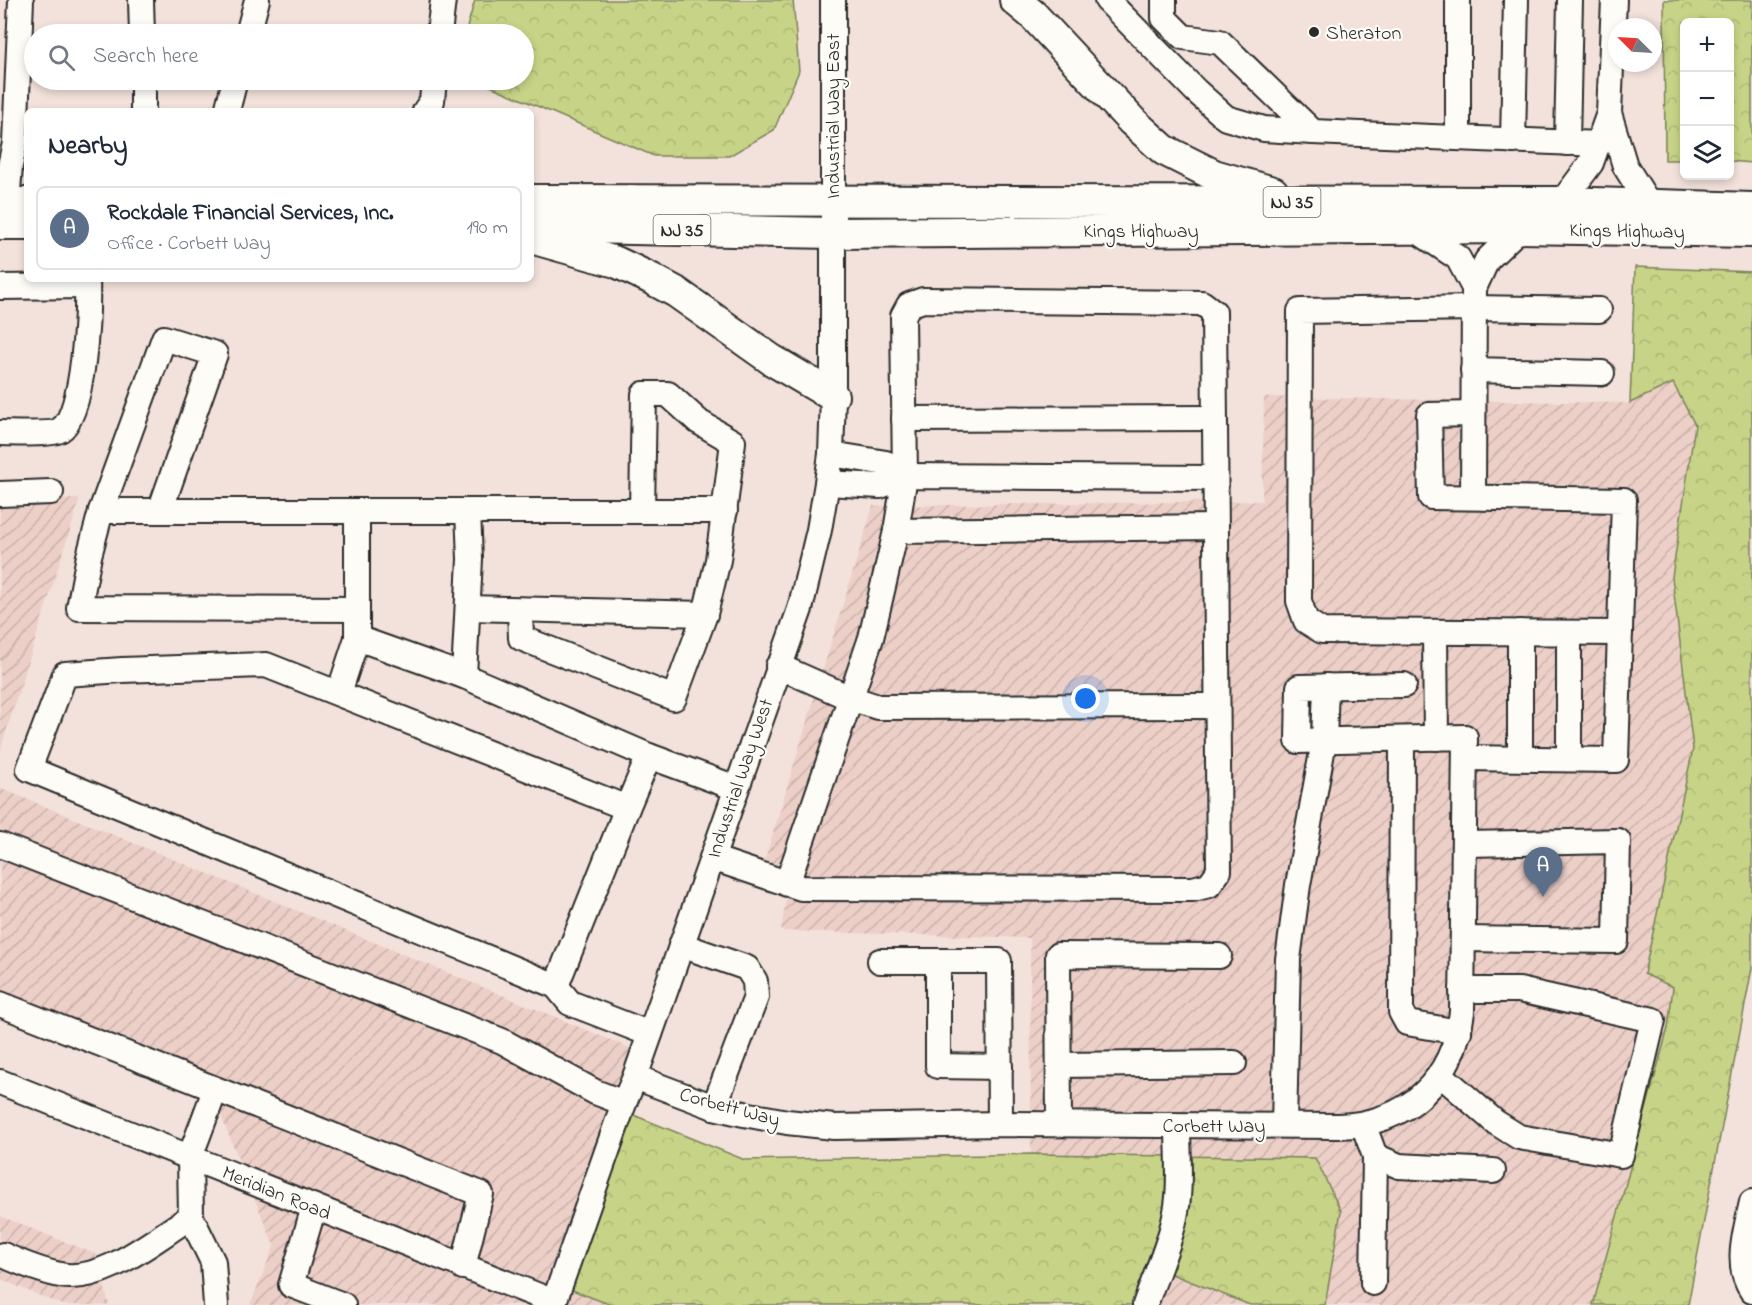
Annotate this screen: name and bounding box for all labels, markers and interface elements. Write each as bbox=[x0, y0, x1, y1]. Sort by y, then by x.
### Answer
north arrow bbox=[1608, 18, 1662, 72]
map controls bbox=[1680, 18, 1734, 180]
button: + bbox=[1680, 18, 1734, 72]
place label: Sheraton bbox=[1326, 20, 1401, 49]
search box bbox=[24, 24, 534, 90]
marker: Sheraton bbox=[1307, 25, 1321, 39]
street label: Industrial Way East bbox=[820, 33, 849, 199]
icon: search bbox=[45, 41, 78, 74]
text: Search here bbox=[93, 41, 198, 73]
button: − bbox=[1680, 72, 1734, 126]
button: layers bbox=[1680, 126, 1734, 180]
text: Nearby bbox=[48, 128, 127, 166]
road number: NJ 35 bbox=[1264, 187, 1320, 217]
text: Rockdale Financial Services, Inc. bbox=[107, 198, 394, 230]
text: A bbox=[63, 214, 76, 243]
text: 190 m bbox=[466, 214, 508, 243]
road number: NJ 35 bbox=[654, 215, 710, 245]
street label: Kings Highway bbox=[1569, 217, 1685, 249]
street label: Kings Highway bbox=[1083, 218, 1199, 248]
text: Office · Corbett Way bbox=[107, 230, 271, 259]
your location bbox=[1071, 684, 1100, 713]
street label: Industrial Way West bbox=[700, 695, 782, 862]
pin: A bbox=[1524, 848, 1562, 897]
street label: Corbett Way bbox=[676, 1081, 783, 1136]
street label: Corbett Way bbox=[1163, 1113, 1265, 1142]
street label: Meridian Road bbox=[217, 1159, 335, 1229]

